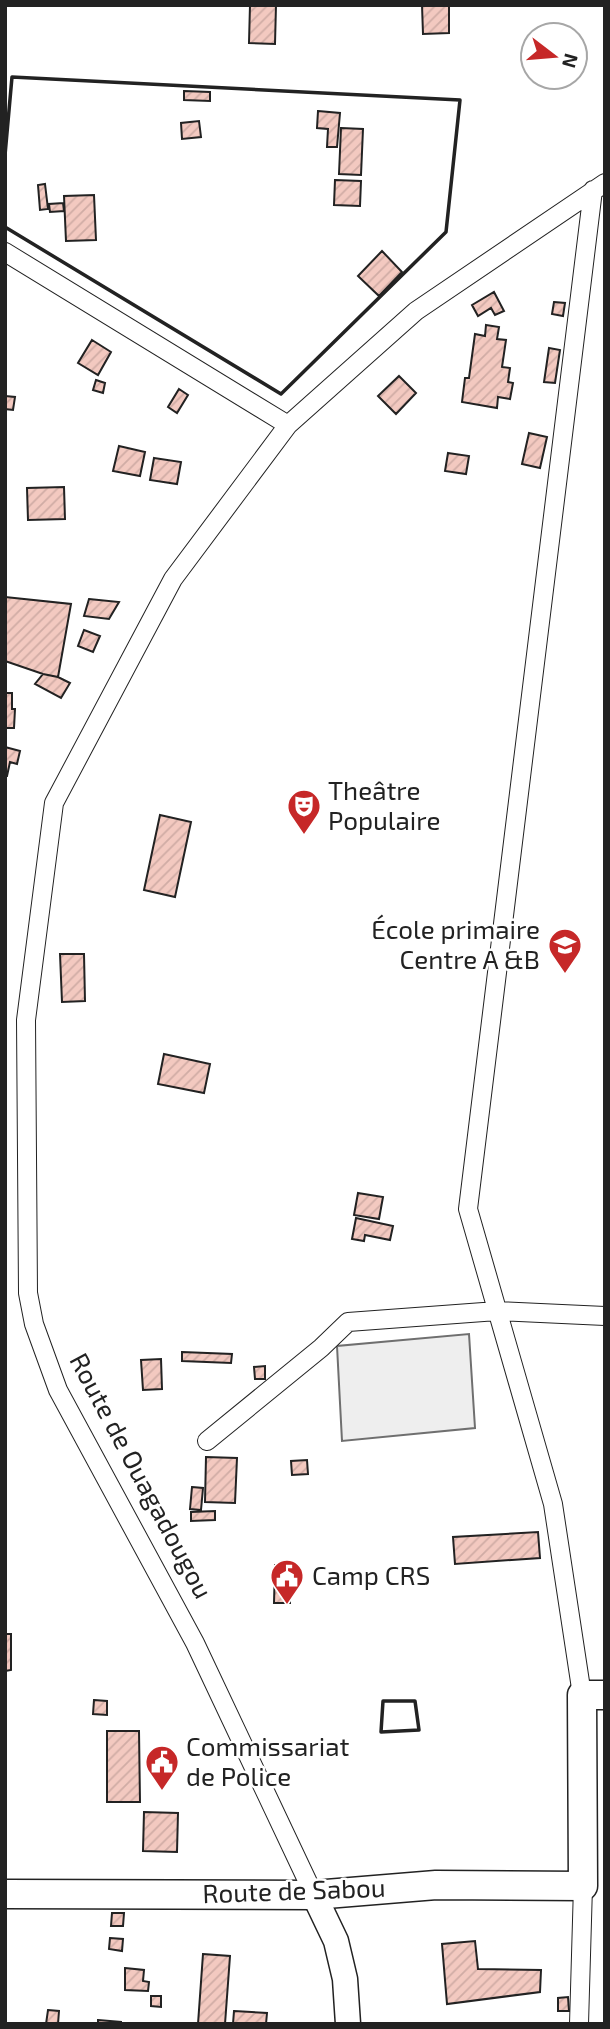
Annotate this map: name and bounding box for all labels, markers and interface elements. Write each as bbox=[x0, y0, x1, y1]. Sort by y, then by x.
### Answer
north arrow bbox=[519, 21, 589, 91]
text: N bbox=[558, 51, 584, 71]
place label: Theâtre Populaire bbox=[328, 774, 440, 835]
theatre icon: Theâtre Populaire bbox=[285, 787, 323, 836]
place label: École primaire Centre A &B bbox=[371, 913, 540, 974]
school or university icon: École primaire Centre A &B bbox=[546, 926, 584, 975]
street label: Route de Ouagadougou bbox=[64, 1347, 220, 1603]
public building icon: Camp CRS bbox=[268, 1557, 306, 1606]
place label: Camp CRS bbox=[312, 1559, 430, 1590]
place label: Commissariat de Police bbox=[186, 1730, 349, 1791]
public building icon: Commissariat de Police bbox=[143, 1743, 181, 1792]
street label: Route de Sabou bbox=[202, 1871, 386, 1908]

